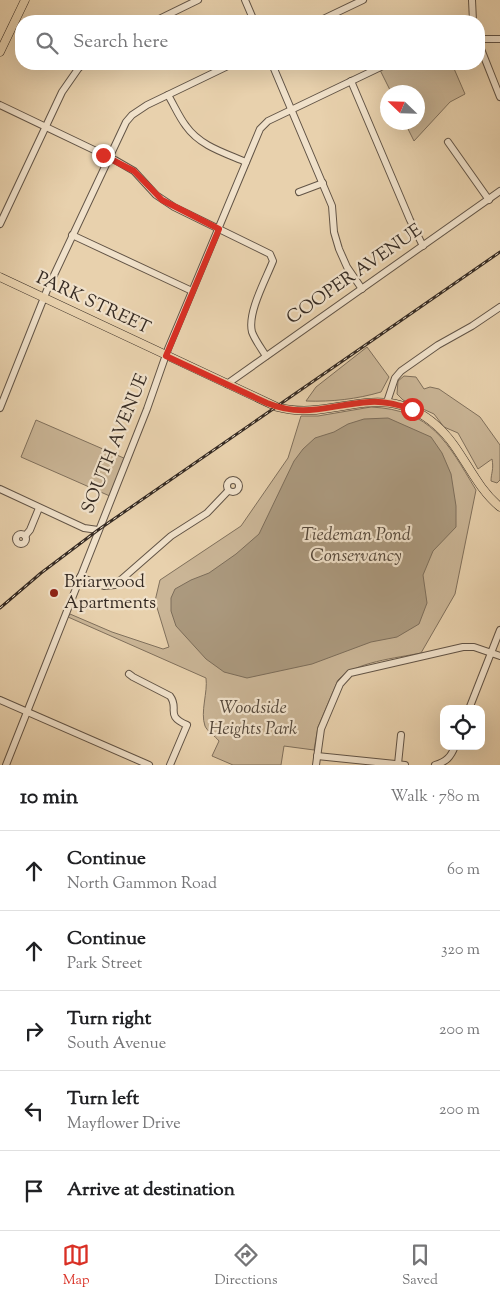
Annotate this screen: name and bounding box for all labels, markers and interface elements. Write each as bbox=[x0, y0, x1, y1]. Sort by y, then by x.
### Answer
search box bbox=[15, 15, 485, 70]
icon: search bbox=[33, 29, 61, 57]
text: Search here bbox=[73, 29, 168, 56]
north arrow bbox=[380, 85, 425, 130]
route end bbox=[92, 144, 115, 167]
street label: COOPER AVENUE bbox=[282, 218, 428, 332]
street label: PARK STREET bbox=[31, 266, 155, 342]
street label: SOUTH AVENUE bbox=[76, 370, 156, 518]
route start bbox=[401, 398, 424, 421]
park label: Tiedeman Pond Conservancy bbox=[301, 523, 411, 570]
place label: Briarwood Apartments bbox=[64, 570, 156, 617]
marker: Briarwood Apartments bbox=[48, 587, 60, 599]
park label: Woodside Heights Park bbox=[209, 696, 297, 743]
map controls bbox=[440, 705, 485, 750]
button: locate bbox=[440, 705, 485, 750]
text: 10 min bbox=[20, 783, 78, 813]
text: Walk · 780 m bbox=[390, 786, 480, 809]
text: Continue bbox=[67, 846, 146, 873]
icon: ahead bbox=[20, 857, 48, 885]
text: 60 m bbox=[447, 859, 480, 882]
text: North Gammon Road bbox=[67, 873, 217, 896]
text: Continue bbox=[67, 926, 146, 953]
icon: ahead bbox=[20, 937, 48, 965]
text: 320 m bbox=[441, 939, 480, 962]
text: Park Street bbox=[67, 953, 142, 976]
text: Turn right bbox=[67, 1006, 151, 1033]
icon: right bbox=[20, 1017, 48, 1045]
text: 200 m bbox=[439, 1019, 480, 1042]
text: South Avenue bbox=[67, 1033, 166, 1056]
text: Turn left bbox=[67, 1086, 139, 1113]
icon: left bbox=[20, 1097, 48, 1125]
text: 200 m bbox=[439, 1099, 480, 1122]
text: Mayflower Drive bbox=[67, 1113, 181, 1136]
icon: arrive bbox=[20, 1177, 48, 1205]
text: Arrive at destination bbox=[67, 1177, 235, 1204]
tab: Map bbox=[62, 1241, 90, 1291]
tab: Directions bbox=[214, 1241, 278, 1291]
tab: Saved bbox=[402, 1241, 438, 1291]

